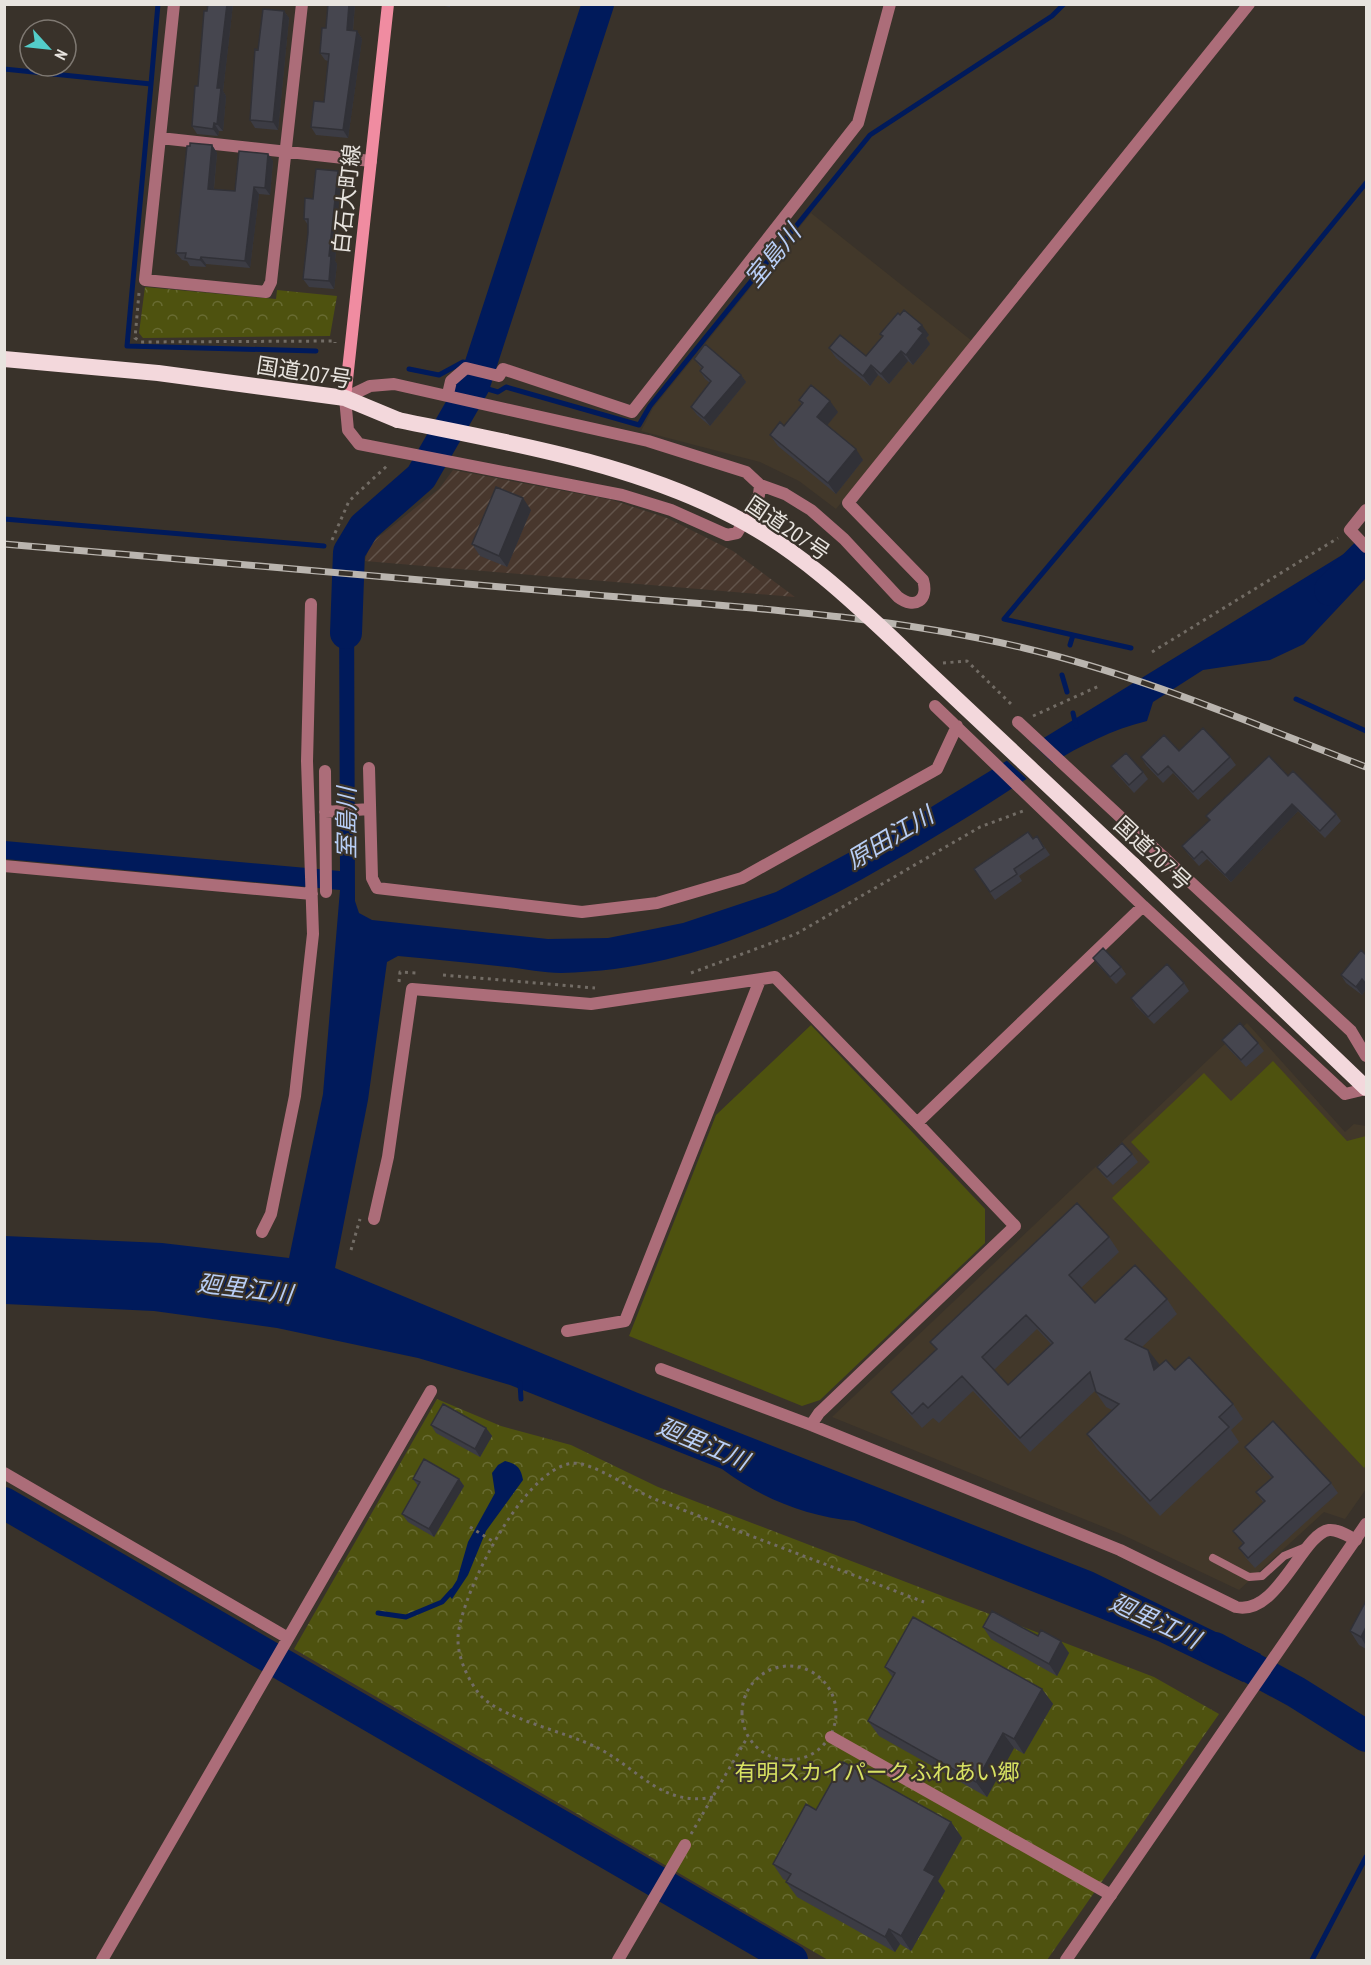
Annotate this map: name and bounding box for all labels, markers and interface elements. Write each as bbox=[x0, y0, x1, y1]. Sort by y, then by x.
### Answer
north arrow bbox=[18, 18, 78, 78]
text: N bbox=[50, 46, 72, 63]
street label: 白石大町線 bbox=[326, 143, 366, 255]
water label: 室島川 bbox=[738, 216, 809, 293]
street label: 国道207号 bbox=[255, 351, 353, 393]
street label: 国道207号 bbox=[741, 490, 835, 566]
water label: 室島川 bbox=[331, 784, 362, 859]
water label: 原田江川 bbox=[841, 798, 941, 876]
street label: 国道207号 bbox=[1108, 810, 1198, 896]
water label: 廻里江川 bbox=[196, 1267, 298, 1310]
water label: 廻里江川 bbox=[653, 1411, 756, 1478]
water label: 廻里江川 bbox=[1105, 1586, 1208, 1656]
park label: 有明スカイパークふれあい郷 bbox=[734, 1758, 1020, 1786]

